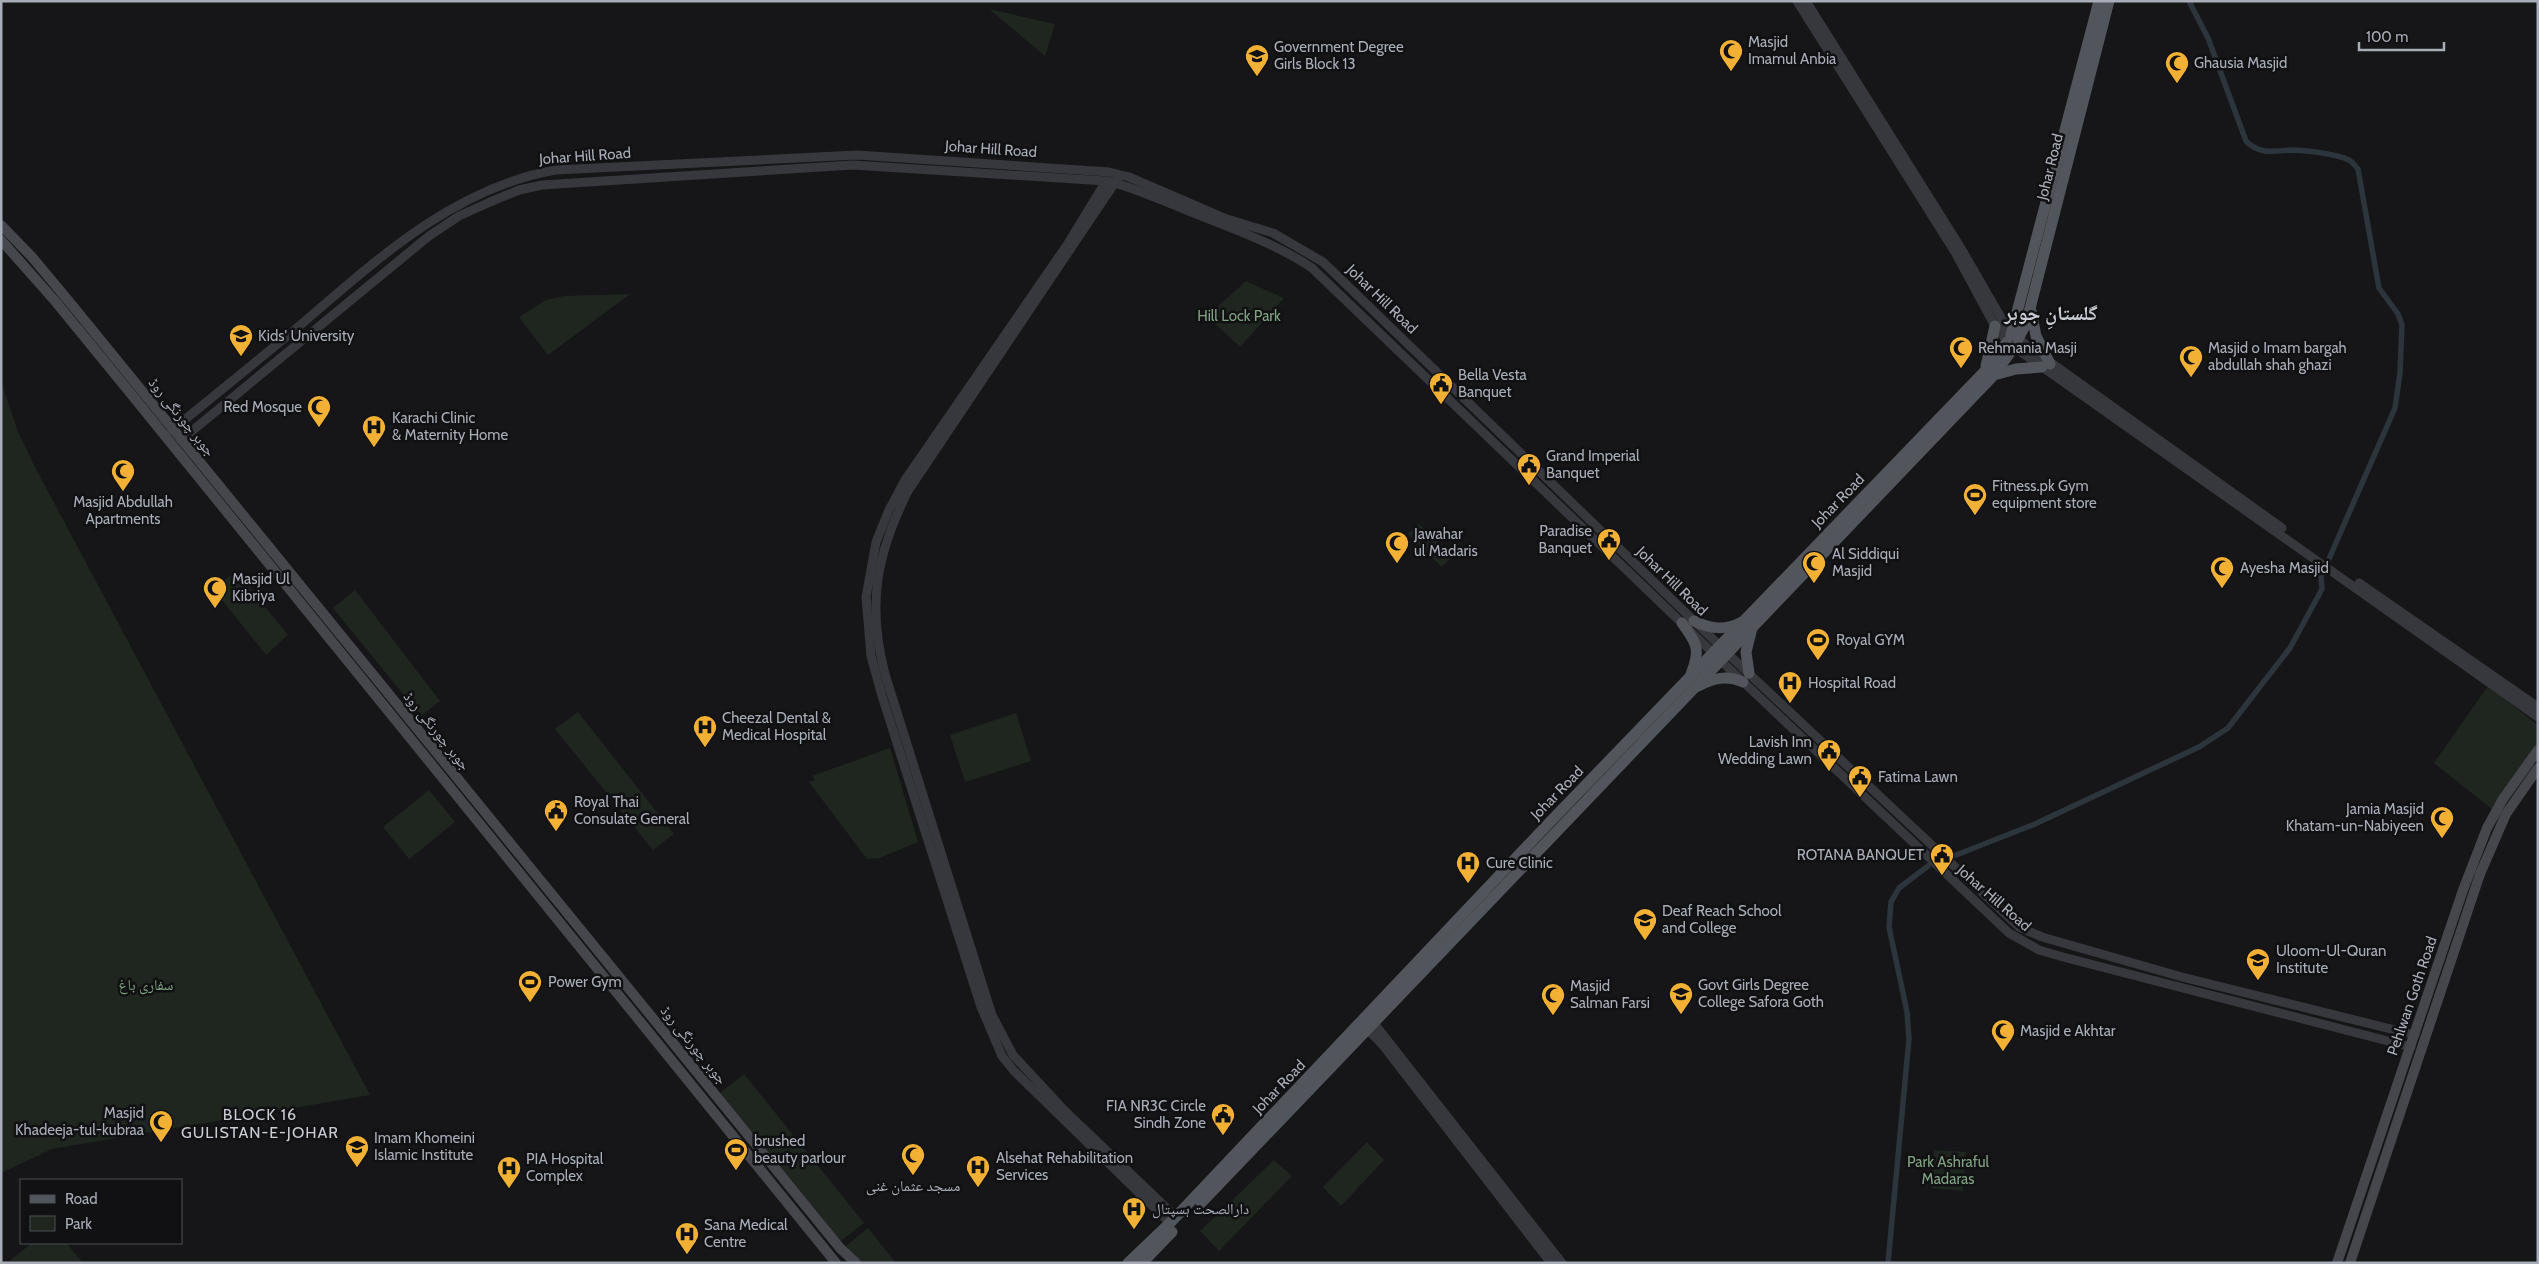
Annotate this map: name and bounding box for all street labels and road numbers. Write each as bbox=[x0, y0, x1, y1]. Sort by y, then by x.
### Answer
street label: Johar Road bbox=[2033, 132, 2067, 203]
street label: Johar Hill Road bbox=[944, 137, 1037, 161]
street label: Johar Hill Road bbox=[538, 144, 631, 168]
street label: Johar Hill Road bbox=[1342, 260, 1421, 337]
street label: جوہر چورنگی روڈ bbox=[144, 374, 220, 461]
street label: Johar Road bbox=[1807, 470, 1868, 532]
street label: Johar Hill Road bbox=[1632, 542, 1711, 619]
street label: جوہر چورنگی روڈ bbox=[399, 688, 475, 775]
street label: Johar Road bbox=[1526, 762, 1587, 824]
street label: Johar Hill Road bbox=[1953, 860, 2035, 935]
street label: Pehlwan Goth Road bbox=[2383, 934, 2441, 1058]
street label: جوہر چورنگی روڈ bbox=[656, 1002, 732, 1089]
street label: Johar Road bbox=[1248, 1056, 1309, 1118]

